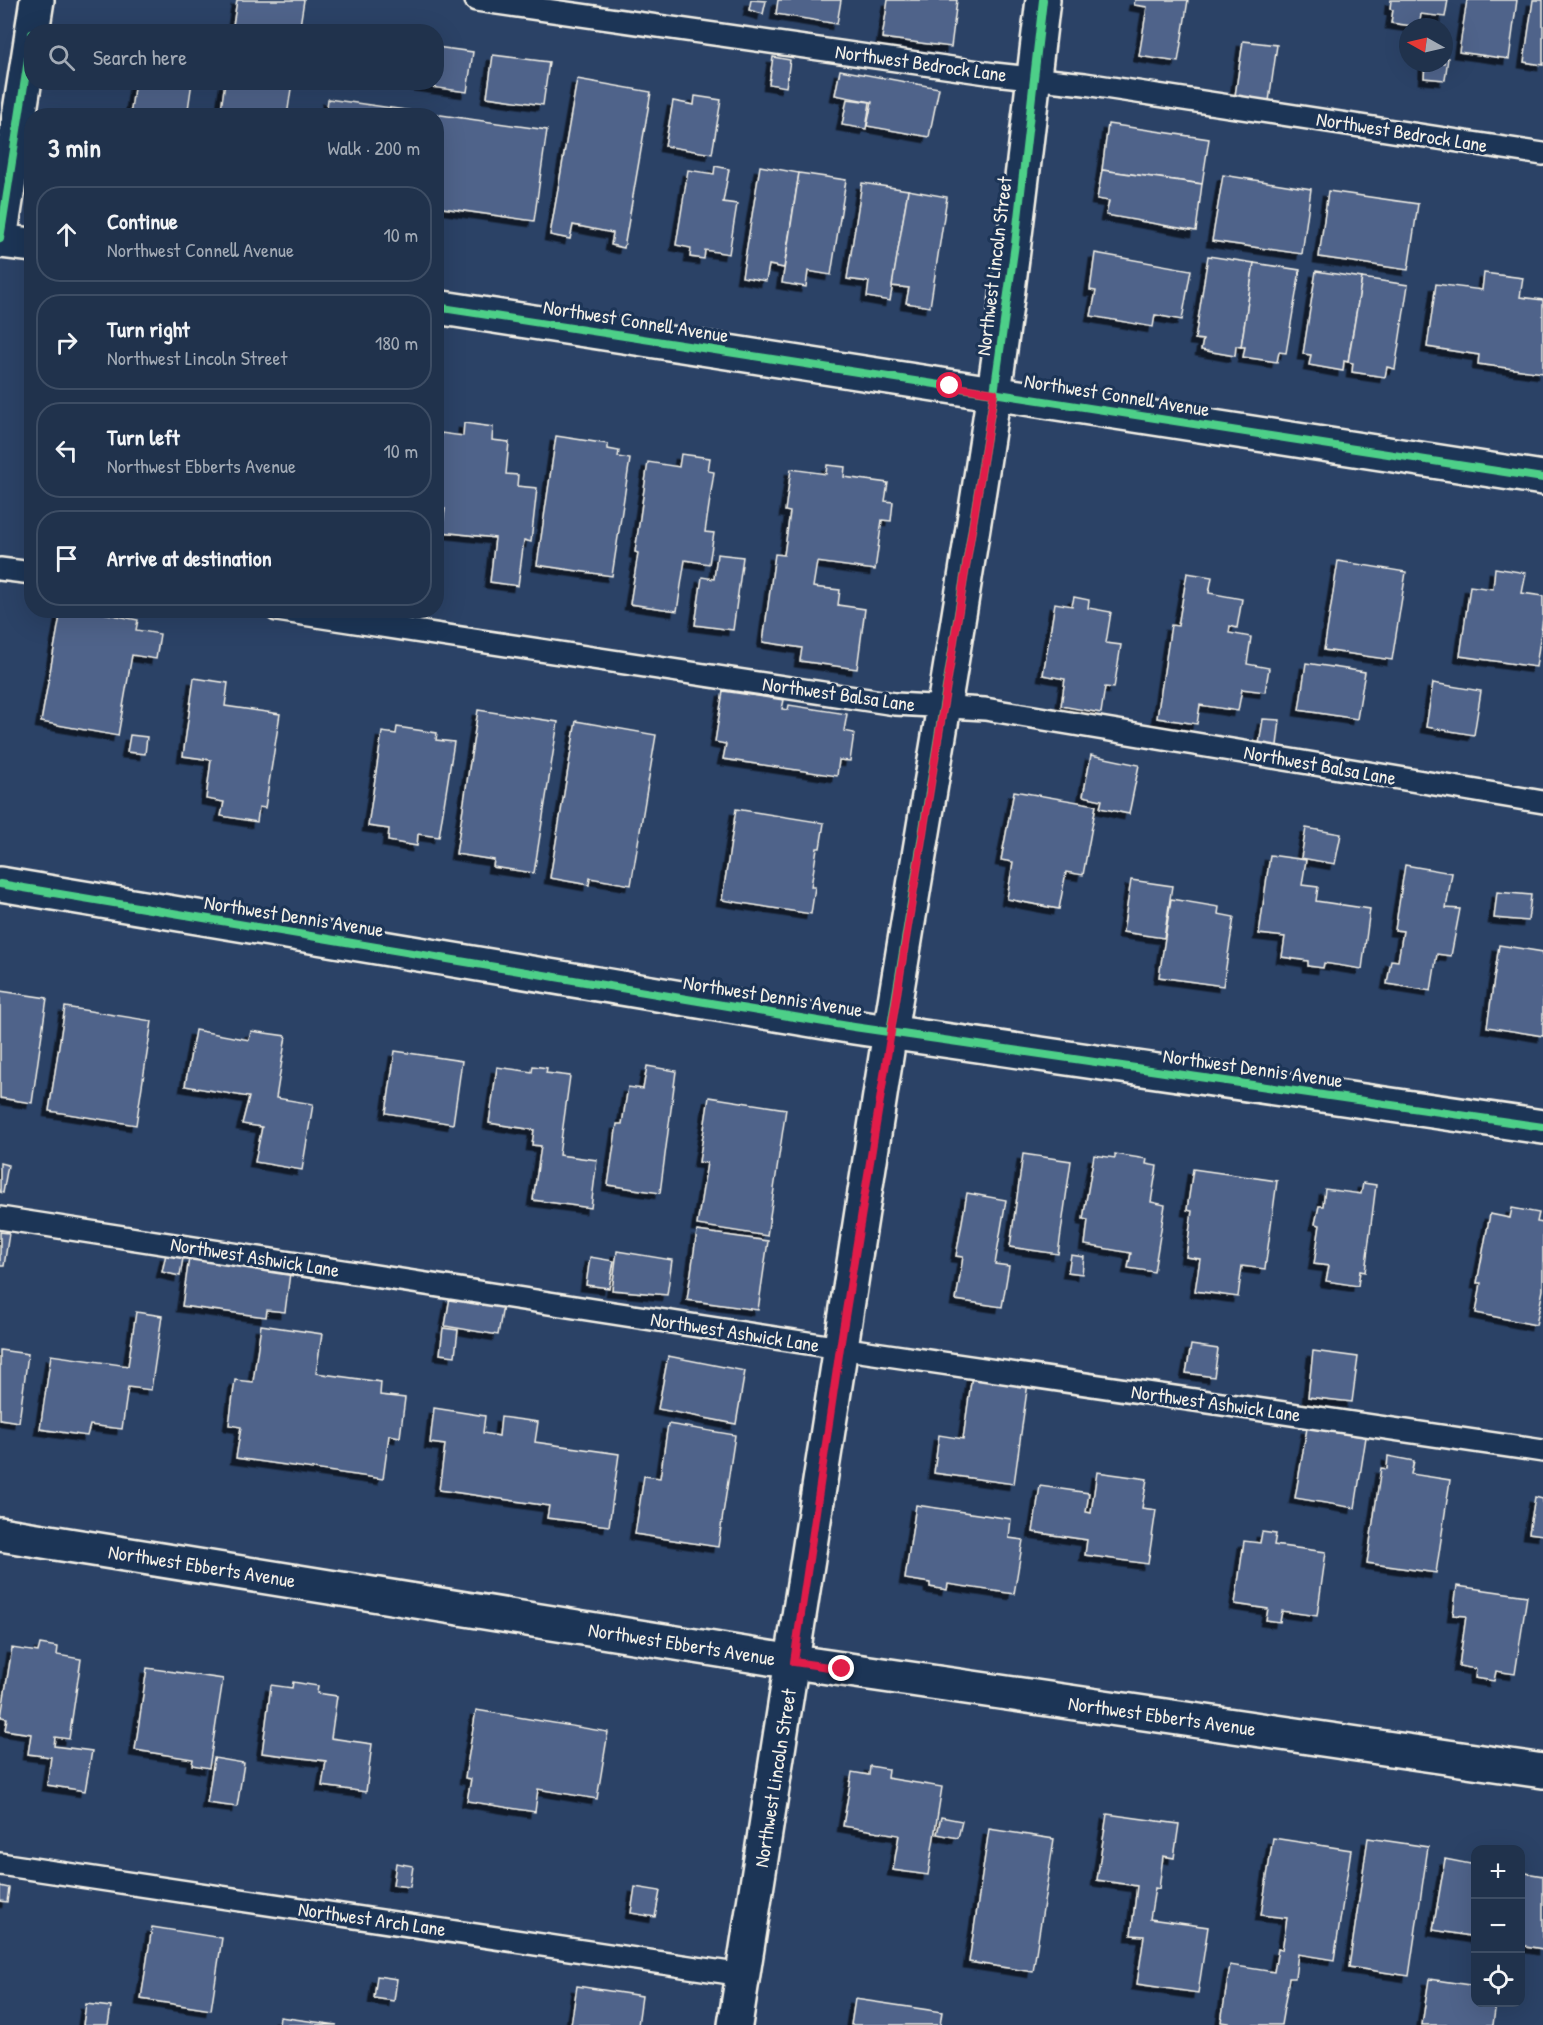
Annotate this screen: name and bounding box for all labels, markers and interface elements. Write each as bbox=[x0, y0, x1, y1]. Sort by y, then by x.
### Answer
north arrow bbox=[1399, 18, 1453, 72]
search box bbox=[24, 24, 444, 90]
street label: Northwest Bedrock Lane bbox=[834, 37, 1008, 88]
icon: search bbox=[45, 41, 78, 74]
text: Search here bbox=[93, 42, 187, 72]
street label: Northwest Bedrock Lane bbox=[1315, 105, 1490, 158]
text: 3 min bbox=[48, 130, 101, 165]
text: Walk · 200 m bbox=[328, 134, 420, 161]
street label: Northwest Lincoln Street bbox=[969, 174, 1018, 357]
text: Continue bbox=[107, 206, 178, 236]
icon: ahead bbox=[50, 218, 83, 251]
text: 10 m bbox=[384, 221, 418, 248]
text: Northwest Connell Avenue bbox=[107, 236, 294, 263]
street label: Northwest Connell Avenue bbox=[542, 293, 731, 348]
text: Turn right bbox=[107, 314, 190, 344]
icon: right bbox=[50, 326, 83, 359]
text: 180 m bbox=[375, 329, 418, 356]
text: Northwest Lincoln Street bbox=[107, 344, 287, 371]
street label: Northwest Connell Avenue bbox=[1023, 367, 1212, 422]
route start bbox=[936, 372, 962, 398]
text: Turn left bbox=[107, 422, 180, 452]
icon: left bbox=[50, 434, 83, 467]
text: 10 m bbox=[384, 437, 418, 464]
text: Northwest Ebberts Avenue bbox=[107, 452, 296, 479]
icon: arrive bbox=[50, 542, 83, 575]
text: Arrive at destination bbox=[107, 543, 272, 573]
street label: Northwest Balsa Lane bbox=[761, 669, 917, 718]
street label: Northwest Balsa Lane bbox=[1242, 738, 1398, 791]
street label: Northwest Dennis Avenue bbox=[203, 888, 386, 943]
street label: Northwest Dennis Avenue bbox=[682, 968, 865, 1023]
street label: Northwest Dennis Avenue bbox=[1162, 1042, 1345, 1093]
street label: Northwest Ashwick Lane bbox=[169, 1230, 341, 1283]
street label: Northwest Ashwick Lane bbox=[649, 1305, 821, 1358]
street label: Northwest Ashwick Lane bbox=[1130, 1377, 1302, 1428]
street label: Northwest Ebberts Avenue bbox=[107, 1537, 298, 1594]
street label: Northwest Ebberts Avenue bbox=[587, 1615, 778, 1672]
route end bbox=[828, 1655, 854, 1681]
street label: Northwest Lincoln Street bbox=[747, 1686, 802, 1869]
street label: Northwest Ebberts Avenue bbox=[1067, 1689, 1258, 1742]
map controls bbox=[1471, 1845, 1525, 2007]
button: + bbox=[1471, 1845, 1525, 1899]
street label: Northwest Arch Lane bbox=[297, 1895, 448, 1942]
button: − bbox=[1471, 1899, 1525, 1953]
button: locate bbox=[1471, 1953, 1525, 2007]

